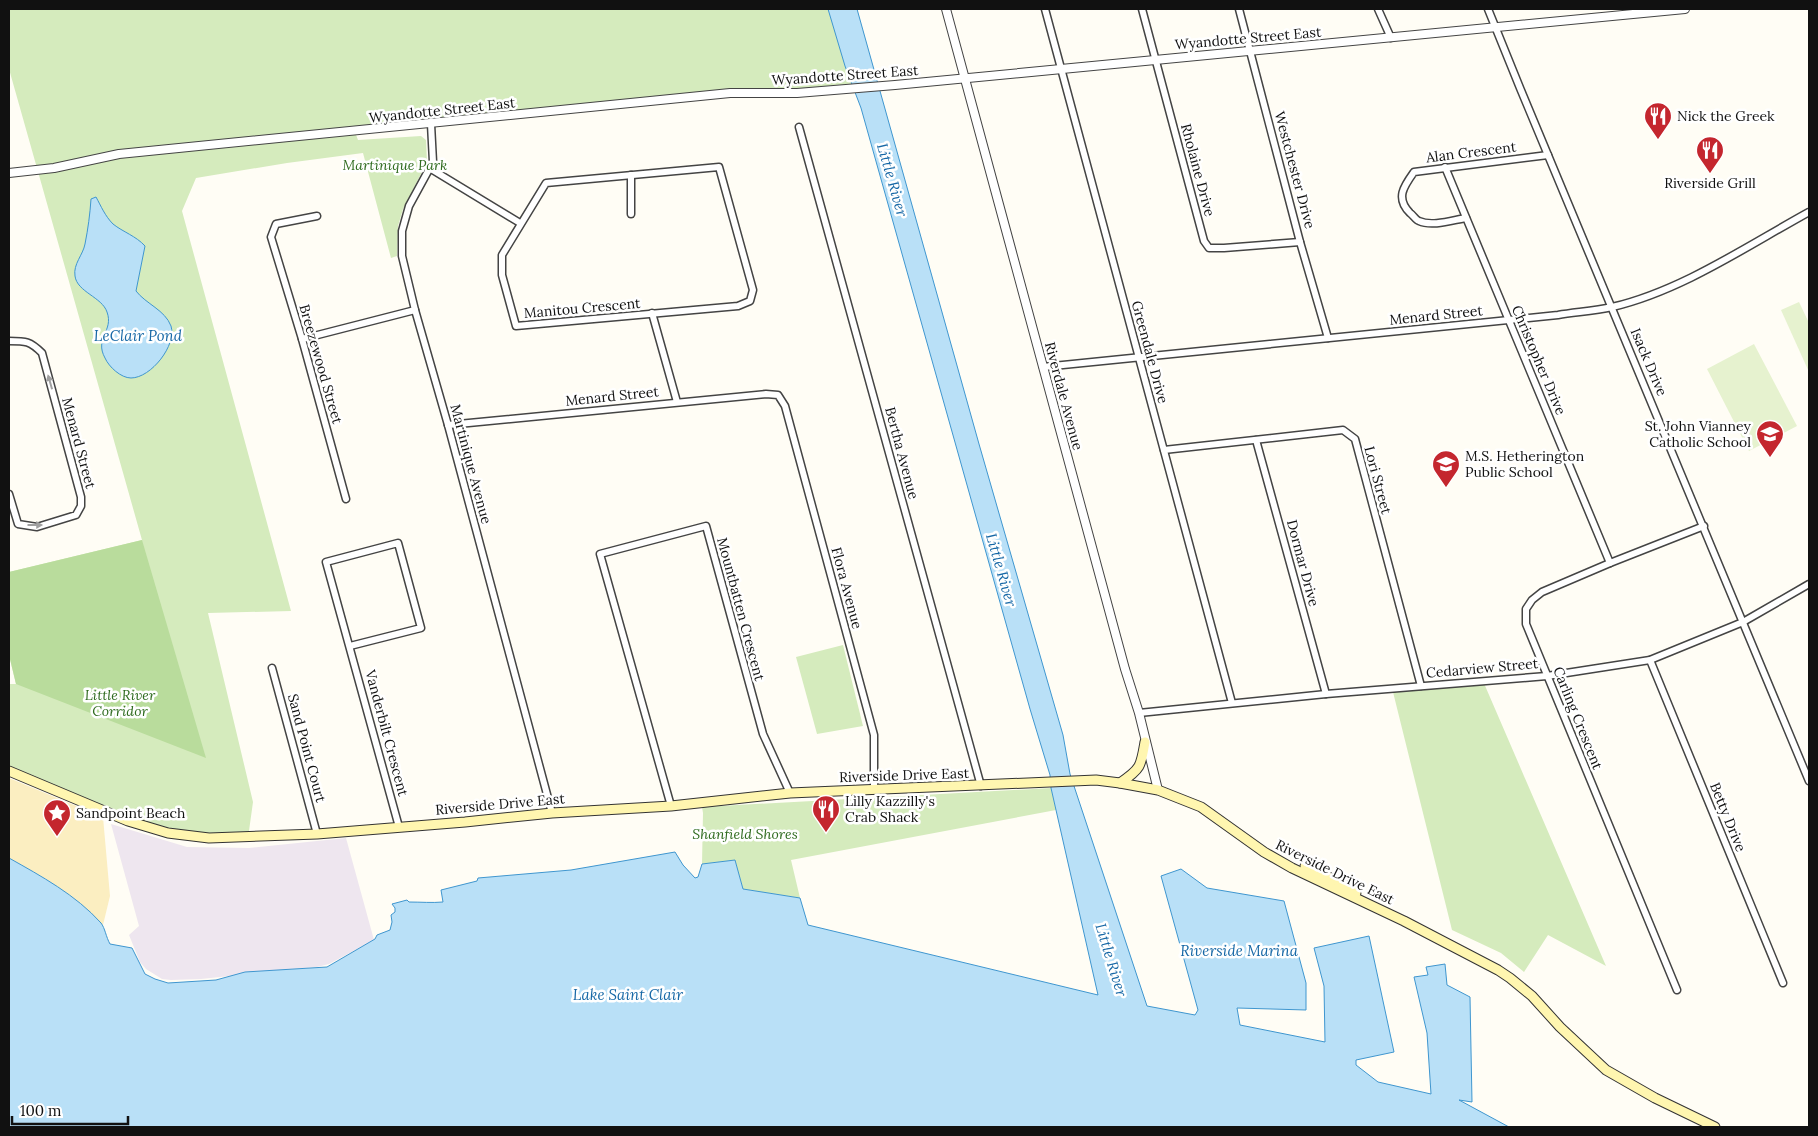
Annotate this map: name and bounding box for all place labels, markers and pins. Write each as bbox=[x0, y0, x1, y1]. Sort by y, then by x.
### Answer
restaurant icon: Nick the Greek bbox=[1643, 101, 1673, 140]
place label: Nick the Greek bbox=[1677, 107, 1775, 125]
restaurant icon: Riverside Grill bbox=[1695, 135, 1725, 174]
place label: Riverside Grill bbox=[1664, 174, 1756, 192]
place label: St. John Vianney Catholic School bbox=[1645, 417, 1752, 451]
school or university icon: St. John Vianney Catholic School bbox=[1755, 419, 1785, 458]
place label: M.S. Hetherington Public School bbox=[1465, 447, 1585, 481]
school or university icon: M.S. Hetherington Public School bbox=[1431, 449, 1461, 488]
place label: Lilly Kazzilly's Crab Shack bbox=[845, 792, 935, 826]
restaurant icon: Lilly Kazzilly's Crab Shack bbox=[811, 794, 841, 833]
place icon: Sandpoint Beach bbox=[42, 798, 72, 837]
place label: Sandpoint Beach bbox=[76, 804, 185, 822]

